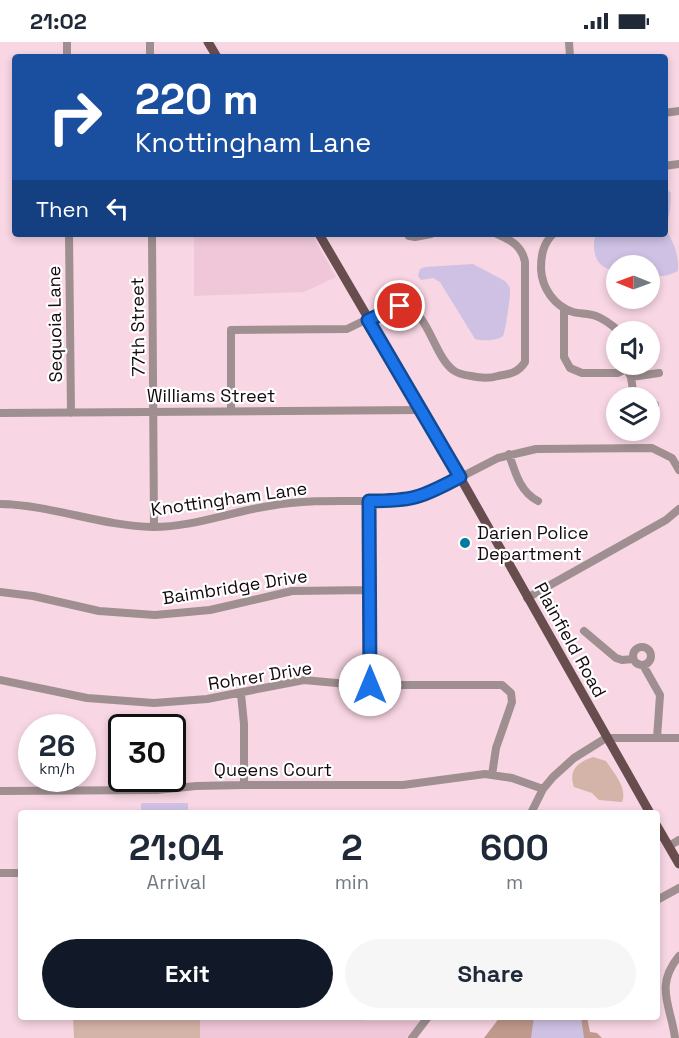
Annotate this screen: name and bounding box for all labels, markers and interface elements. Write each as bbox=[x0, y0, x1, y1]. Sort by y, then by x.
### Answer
text: 21:02 bbox=[30, 7, 87, 35]
text: 220 m bbox=[135, 73, 259, 126]
icon: right bbox=[36, 78, 114, 156]
text: Knottingham Lane bbox=[135, 125, 371, 160]
icon: left bbox=[101, 192, 134, 225]
text: Then bbox=[36, 195, 89, 223]
north arrow bbox=[606, 255, 660, 309]
map controls bbox=[606, 255, 660, 441]
street label: Sequoia Lane bbox=[42, 265, 67, 383]
street label: 77th Street bbox=[125, 277, 150, 377]
pin bbox=[374, 280, 425, 331]
icon: arrive bbox=[383, 289, 416, 322]
button: sound bbox=[606, 321, 660, 375]
street label: Williams Street bbox=[147, 384, 275, 407]
button: layers bbox=[606, 387, 660, 441]
street label: Knottingham Lane bbox=[149, 476, 309, 521]
place label: Darien Police Department bbox=[477, 521, 589, 565]
marker: Darien Police Department bbox=[458, 536, 472, 550]
street label: Baimbridge Drive bbox=[161, 564, 309, 609]
street label: Plainfield Road bbox=[529, 578, 612, 701]
position arrow bbox=[338, 653, 402, 717]
street label: Rohrer Drive bbox=[206, 656, 314, 695]
speed limit sign: 30 bbox=[108, 714, 186, 792]
text: 26 bbox=[39, 726, 75, 765]
street label: Queens Court bbox=[214, 758, 332, 781]
text: km/h bbox=[39, 759, 75, 778]
text: 21:04 bbox=[129, 825, 224, 871]
text: 2 bbox=[341, 825, 363, 871]
text: 600 bbox=[480, 825, 549, 871]
text: Arrival bbox=[147, 869, 206, 895]
text: min bbox=[335, 869, 369, 895]
text: m bbox=[506, 869, 523, 895]
button: Exit bbox=[42, 939, 333, 1008]
button: Share bbox=[345, 939, 636, 1008]

